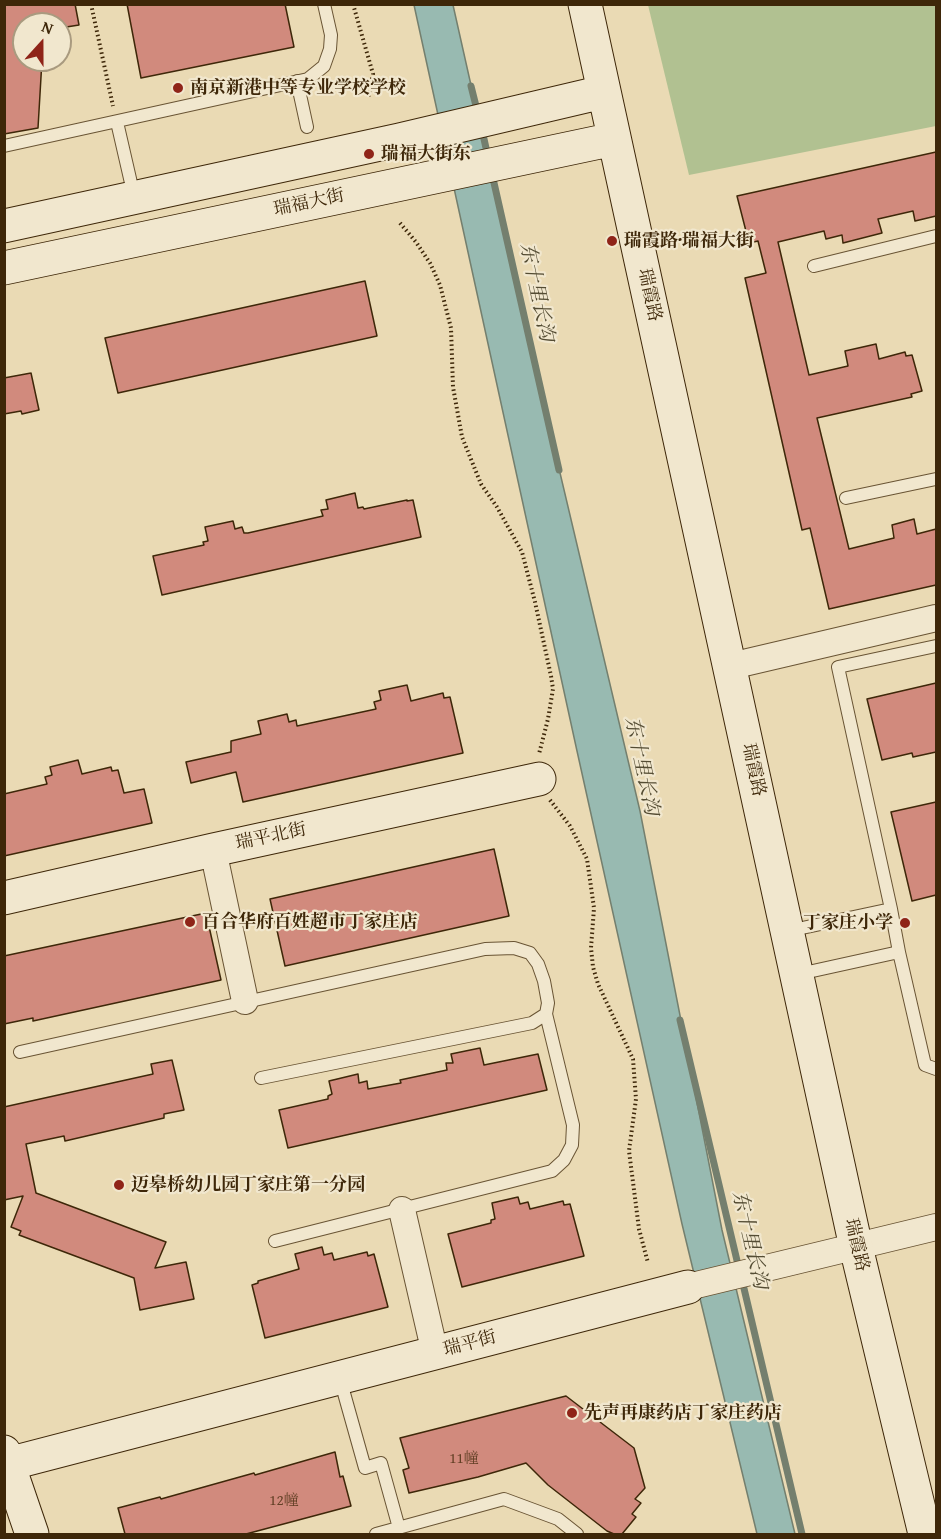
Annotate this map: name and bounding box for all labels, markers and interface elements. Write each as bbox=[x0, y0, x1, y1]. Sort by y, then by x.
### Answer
north arrow bbox=[12, 12, 72, 72]
text: N bbox=[38, 14, 57, 40]
place label: 南京新港中等专业学校学校 bbox=[190, 77, 406, 99]
marker: 南京新港中等专业学校学校 bbox=[171, 81, 185, 95]
place label: 瑞福大街东 bbox=[381, 143, 471, 165]
marker: 瑞福大街东 bbox=[362, 147, 376, 161]
street label: 瑞福大街 bbox=[272, 185, 346, 221]
place label: 瑞霞路·瑞福大街 bbox=[624, 230, 754, 252]
marker: 瑞霞路·瑞福大街 bbox=[605, 234, 619, 248]
water label: 东十里长沟 bbox=[514, 241, 558, 343]
street label: 瑞霞路 bbox=[633, 266, 665, 324]
water label: 东十里长沟 bbox=[619, 715, 663, 817]
street label: 瑞霞路 bbox=[737, 741, 769, 799]
street label: 瑞平北街 bbox=[234, 819, 308, 855]
place label: 百合华府百姓超市丁家庄店 bbox=[202, 911, 418, 933]
place label: 丁家庄小学 bbox=[803, 912, 893, 934]
marker: 百合华府百姓超市丁家庄店 bbox=[183, 915, 197, 929]
marker: 丁家庄小学 bbox=[898, 916, 912, 930]
place label: 迈皋桥幼儿园丁家庄第一分园 bbox=[131, 1174, 365, 1196]
marker: 迈皋桥幼儿园丁家庄第一分园 bbox=[112, 1178, 126, 1192]
water label: 东十里长沟 bbox=[726, 1189, 772, 1291]
street label: 瑞霞路 bbox=[839, 1216, 873, 1274]
street label: 瑞平街 bbox=[441, 1327, 499, 1361]
place label: 先声再康药店丁家庄药店 bbox=[584, 1402, 782, 1424]
marker: 先声再康药店丁家庄药店 bbox=[565, 1406, 579, 1420]
house number: 11幢 bbox=[449, 1450, 479, 1468]
house number: 12幢 bbox=[269, 1492, 299, 1510]

